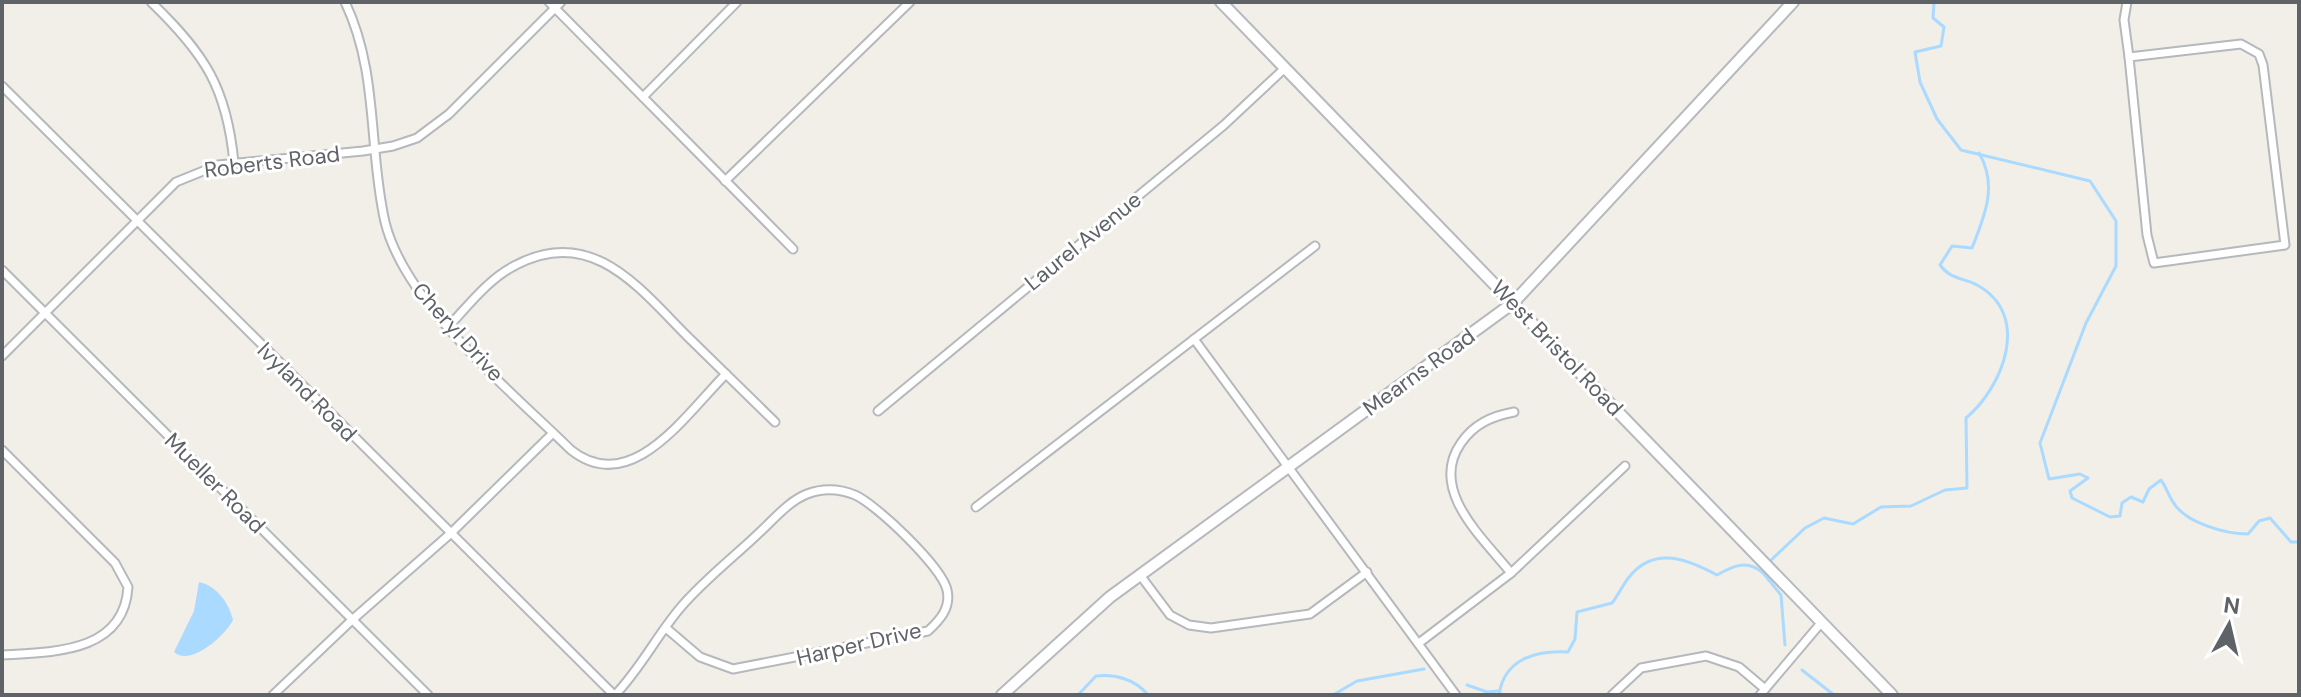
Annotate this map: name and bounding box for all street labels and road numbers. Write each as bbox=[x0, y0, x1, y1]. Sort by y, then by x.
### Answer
street label: Roberts Road bbox=[202, 139, 342, 185]
street label: Laurel Avenue bbox=[1019, 185, 1147, 297]
street label: West Bristol Road bbox=[1485, 274, 1629, 422]
street label: Cheryl Drive bbox=[406, 276, 510, 388]
street label: Mearns Road bbox=[1357, 322, 1481, 422]
street label: Ivyland Road bbox=[251, 336, 363, 448]
street label: Mueller Road bbox=[158, 426, 272, 540]
street label: Harper Drive bbox=[794, 616, 924, 672]

